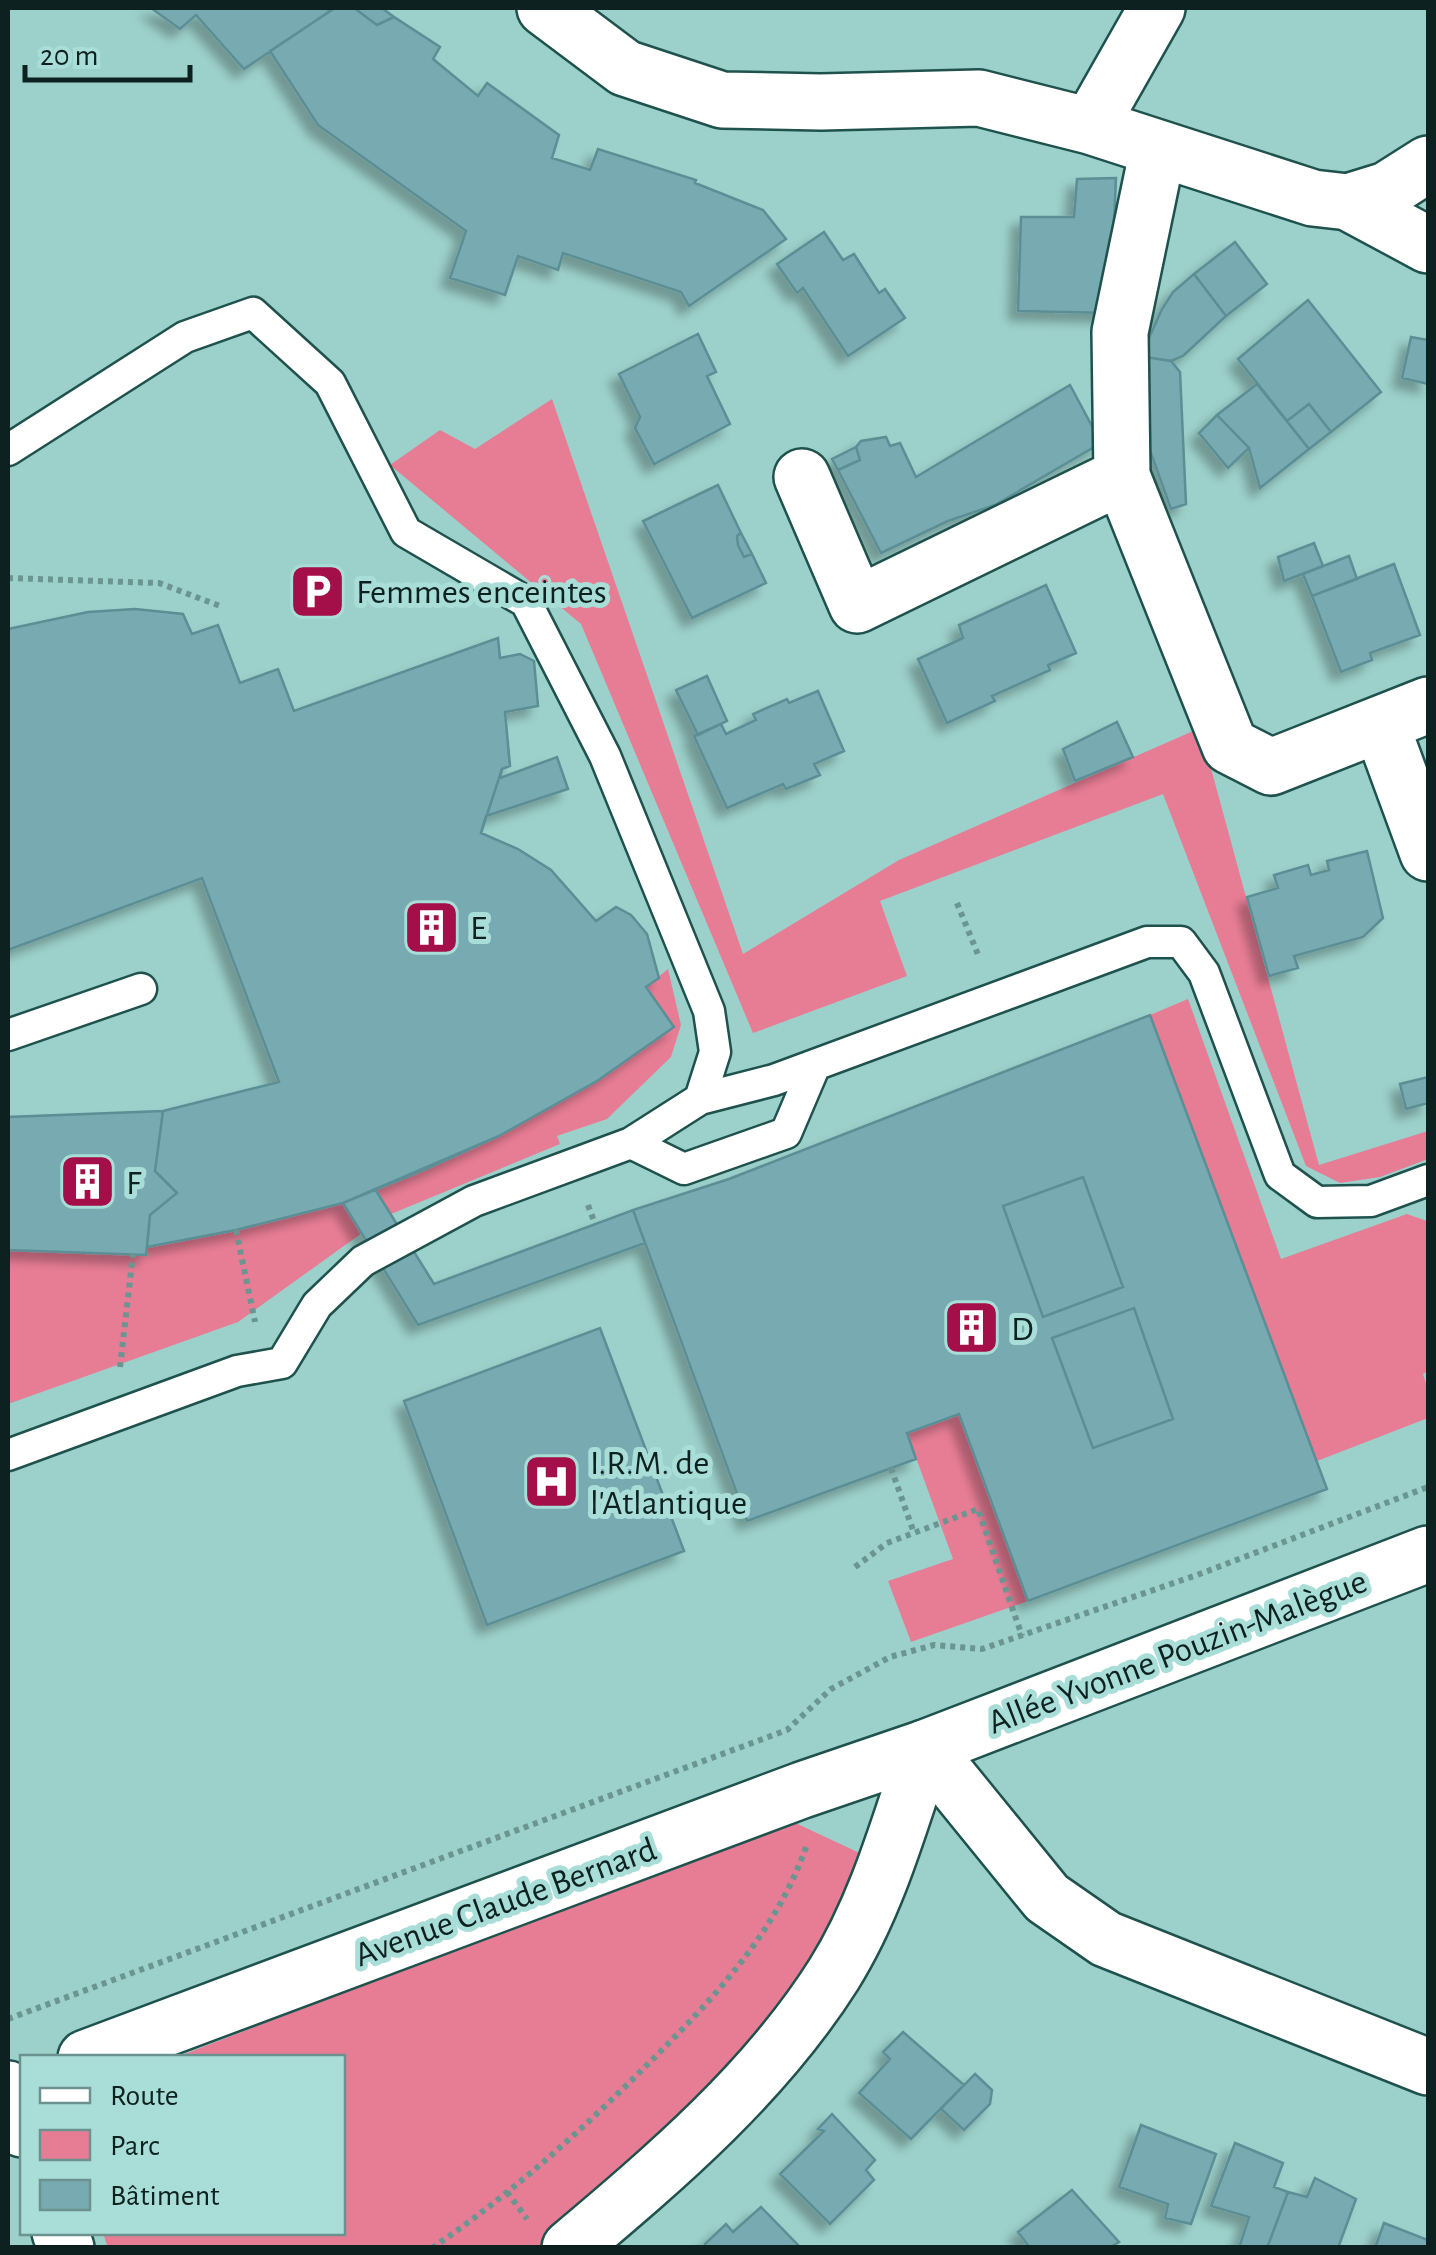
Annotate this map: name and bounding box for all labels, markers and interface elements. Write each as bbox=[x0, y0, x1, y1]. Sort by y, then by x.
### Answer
scale bar bbox=[25, 20, 190, 82]
text: 20 m bbox=[40, 41, 98, 71]
parking icon: Femmes enceintes bbox=[287, 561, 347, 621]
place label: Femmes enceintes bbox=[356, 575, 607, 610]
building icon: E bbox=[401, 897, 461, 957]
place label: E bbox=[470, 911, 487, 946]
building icon: F bbox=[57, 1152, 117, 1212]
place label: F bbox=[126, 1166, 142, 1201]
building icon: D bbox=[942, 1298, 1002, 1358]
place label: D bbox=[1011, 1312, 1034, 1347]
place label: I.R.M. de l'Atlantique bbox=[590, 1446, 747, 1521]
hospital icon: I.R.M. de l'Atlantique bbox=[521, 1452, 581, 1512]
street label: Allée Yvonne Pouzin-Malègue bbox=[983, 1564, 1372, 1741]
street label: Avenue Claude Bernard bbox=[350, 1832, 661, 1973]
legend bbox=[20, 2055, 345, 2235]
text: Route bbox=[110, 2081, 179, 2111]
text: Parc bbox=[110, 2131, 160, 2161]
text: Bâtiment bbox=[110, 2181, 220, 2211]

